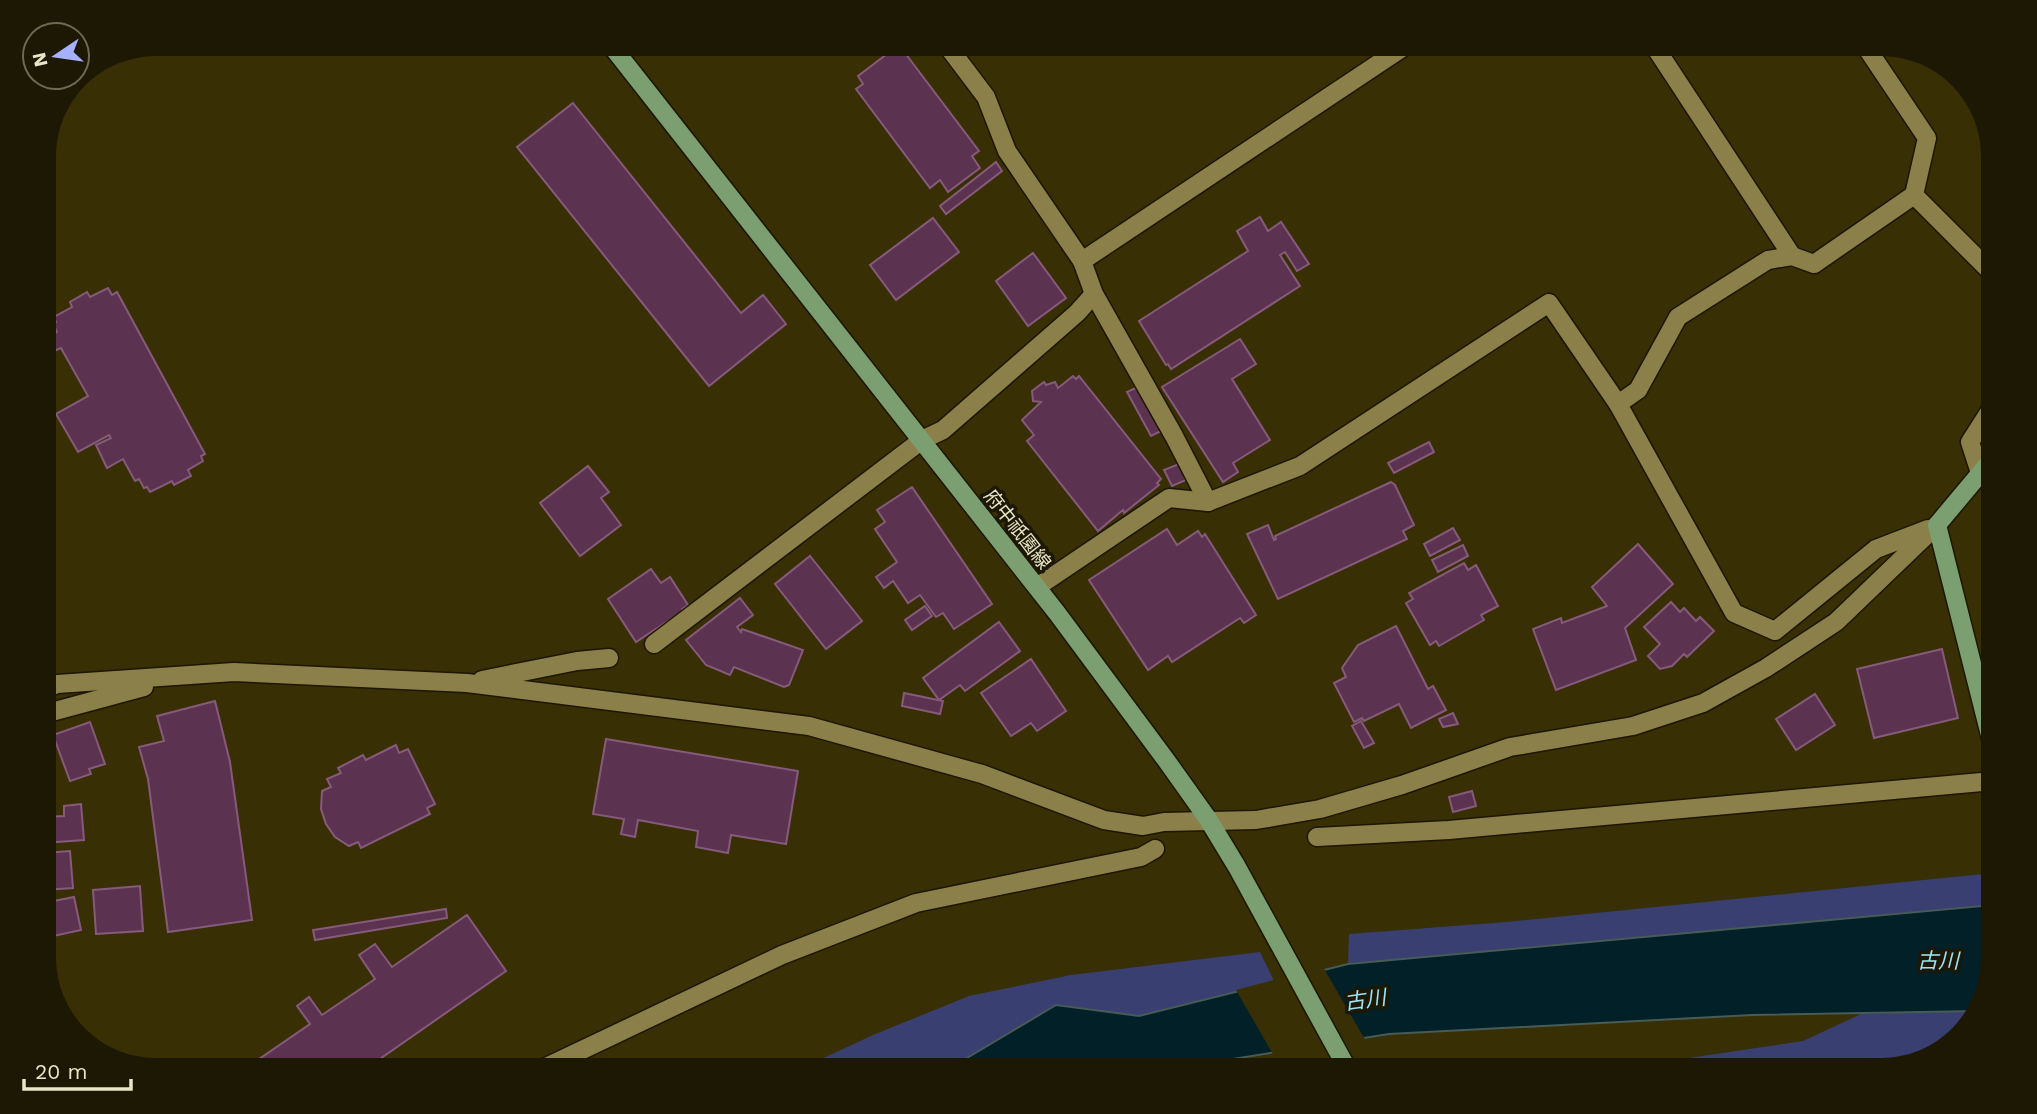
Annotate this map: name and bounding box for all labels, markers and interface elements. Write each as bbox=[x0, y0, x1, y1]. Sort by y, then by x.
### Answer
north arrow bbox=[21, 21, 91, 91]
text: N bbox=[27, 50, 53, 69]
street label: 府中祇園線 bbox=[979, 485, 1056, 574]
water label: 古川 bbox=[1917, 948, 1961, 973]
water label: 古川 bbox=[1342, 984, 1389, 1015]
scale bar bbox=[24, 1048, 131, 1092]
text: 20 m bbox=[35, 1059, 87, 1084]

